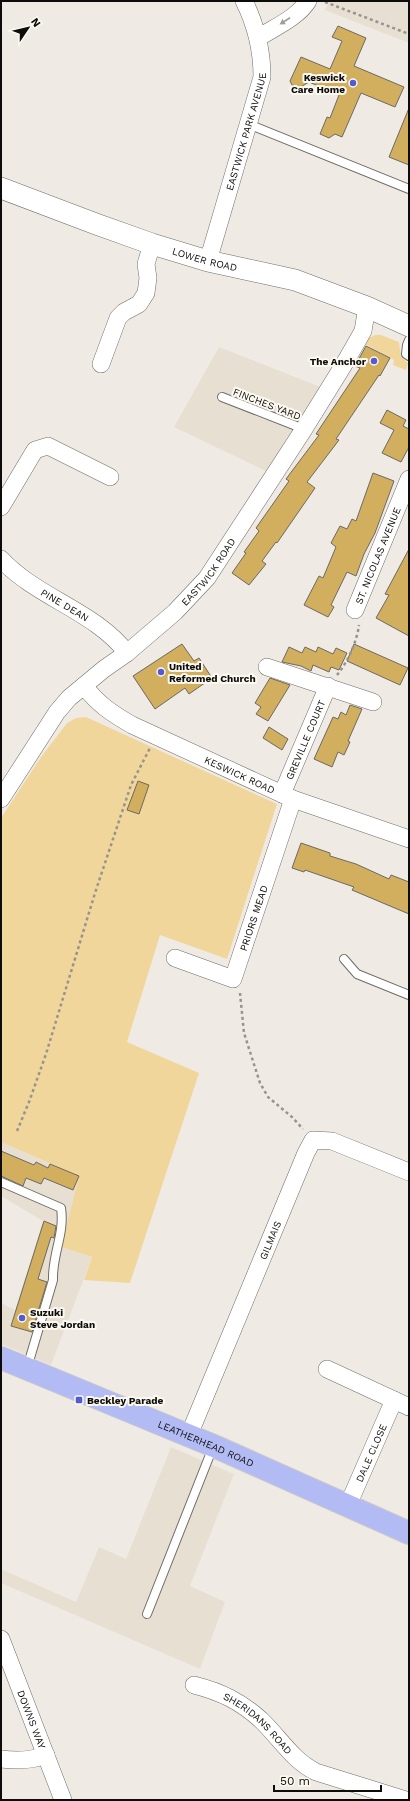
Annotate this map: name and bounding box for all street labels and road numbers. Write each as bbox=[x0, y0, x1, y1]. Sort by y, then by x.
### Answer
street label: EASTWICK PARK AVENUE bbox=[223, 72, 268, 192]
street label: LOWER ROAD bbox=[171, 245, 238, 273]
street label: FINCHES YARD bbox=[231, 386, 303, 422]
street label: ST. NICOLAS AVENUE bbox=[353, 505, 402, 605]
street label: EASTWICK ROAD bbox=[179, 536, 237, 607]
street label: PINE DEAN bbox=[39, 586, 91, 623]
street label: GREVILLE COURT bbox=[283, 698, 327, 781]
street label: KESWICK ROAD bbox=[203, 754, 277, 796]
street label: PRIORS MEAD bbox=[237, 884, 269, 952]
street label: GILMAIS bbox=[257, 1219, 283, 1261]
street label: LEATHERHEAD ROAD bbox=[156, 1418, 256, 1469]
street label: DALE CLOSE bbox=[353, 1422, 388, 1484]
street label: DOWNS WAY bbox=[16, 1688, 48, 1750]
street label: SHERIDANS ROAD bbox=[222, 1690, 294, 1756]

